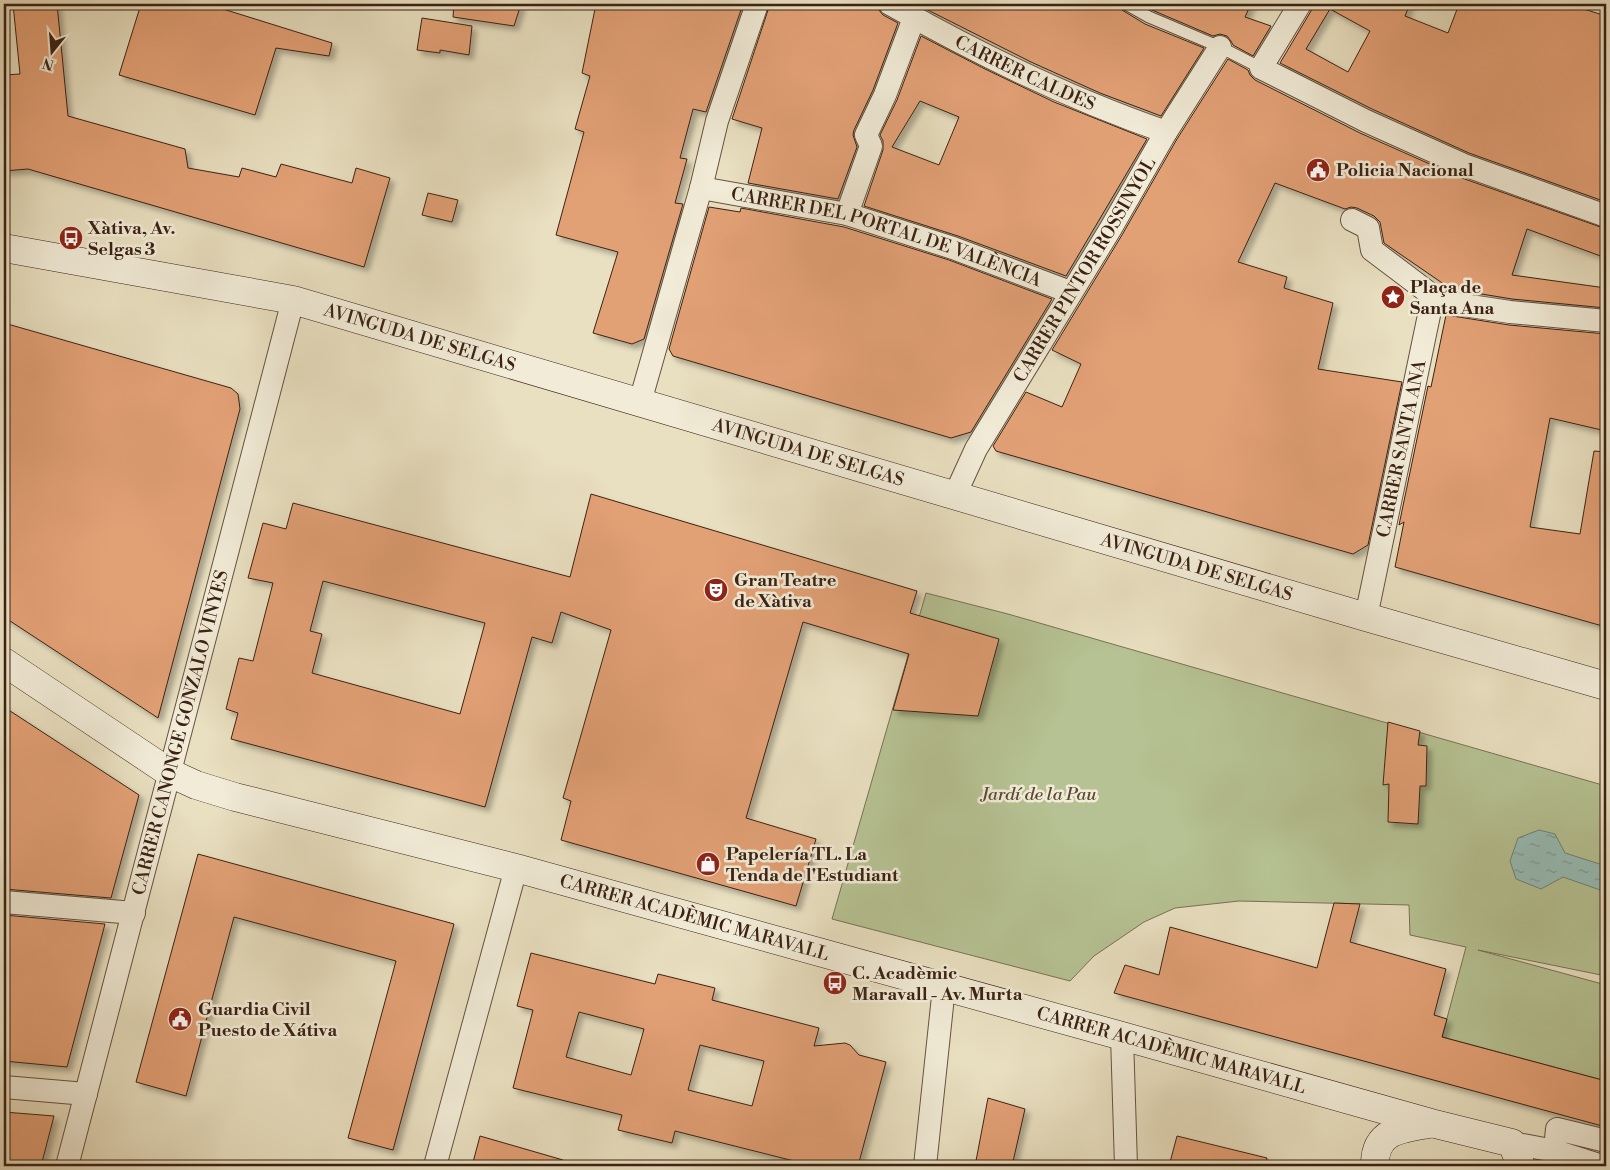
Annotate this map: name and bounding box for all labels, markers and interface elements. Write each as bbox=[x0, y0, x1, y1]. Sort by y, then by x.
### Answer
north arrow bbox=[28, 28, 78, 78]
street label: CARRER CALDES bbox=[951, 30, 1099, 116]
text: N bbox=[41, 53, 56, 74]
street label: CARRER PINTOR ROSSINYOL bbox=[1008, 153, 1161, 387]
public building icon: Policia Nacional bbox=[1305, 157, 1331, 183]
place label: Policia Nacional bbox=[1336, 159, 1474, 182]
street label: CARRER DEL PORTAL DE VALÈNCIA bbox=[729, 182, 1045, 292]
place label: Xàtiva, Av. Selgas 3 bbox=[87, 217, 175, 261]
bus stop icon: Xàtiva, Av. Selgas 3 bbox=[58, 225, 84, 251]
place label: Plaça de Santa Ana bbox=[1410, 276, 1494, 320]
place icon: Plaça de Santa Ana bbox=[1380, 284, 1406, 310]
street label: AVINGUDA DE SELGAS bbox=[320, 298, 519, 377]
street label: CARRER SANTA ANA bbox=[1371, 357, 1431, 540]
street label: AVINGUDA DE SELGAS bbox=[709, 413, 907, 491]
street label: AVINGUDA DE SELGAS bbox=[1097, 528, 1295, 606]
street label: CARRER CANONGE GONZALO VINYES bbox=[127, 568, 234, 898]
place label: Gran Teatre de Xàtiva bbox=[734, 569, 837, 613]
theatre icon: Gran Teatre de Xàtiva bbox=[703, 577, 729, 603]
park label: Jardí de la Pau bbox=[979, 783, 1097, 806]
place label: Papelería TL. La Tenda de l'Estudiant bbox=[726, 843, 899, 887]
shop icon: Papelería TL. La Tenda de l'Estudiant bbox=[695, 851, 721, 877]
street label: CARRER ACADÈMIC MARAVALL bbox=[557, 869, 832, 966]
place label: C. Acadèmic Maravall - Av. Murta bbox=[852, 962, 1023, 1006]
bus stop icon: C. Acadèmic Maravall - Av. Murta bbox=[822, 970, 848, 996]
place label: Guardia Civil Puesto de Xátiva bbox=[198, 998, 337, 1042]
street label: CARRER ACADÈMIC MARAVALL bbox=[1034, 1001, 1309, 1099]
public building icon: Guardia Civil Puesto de Xátiva bbox=[167, 1006, 193, 1032]

